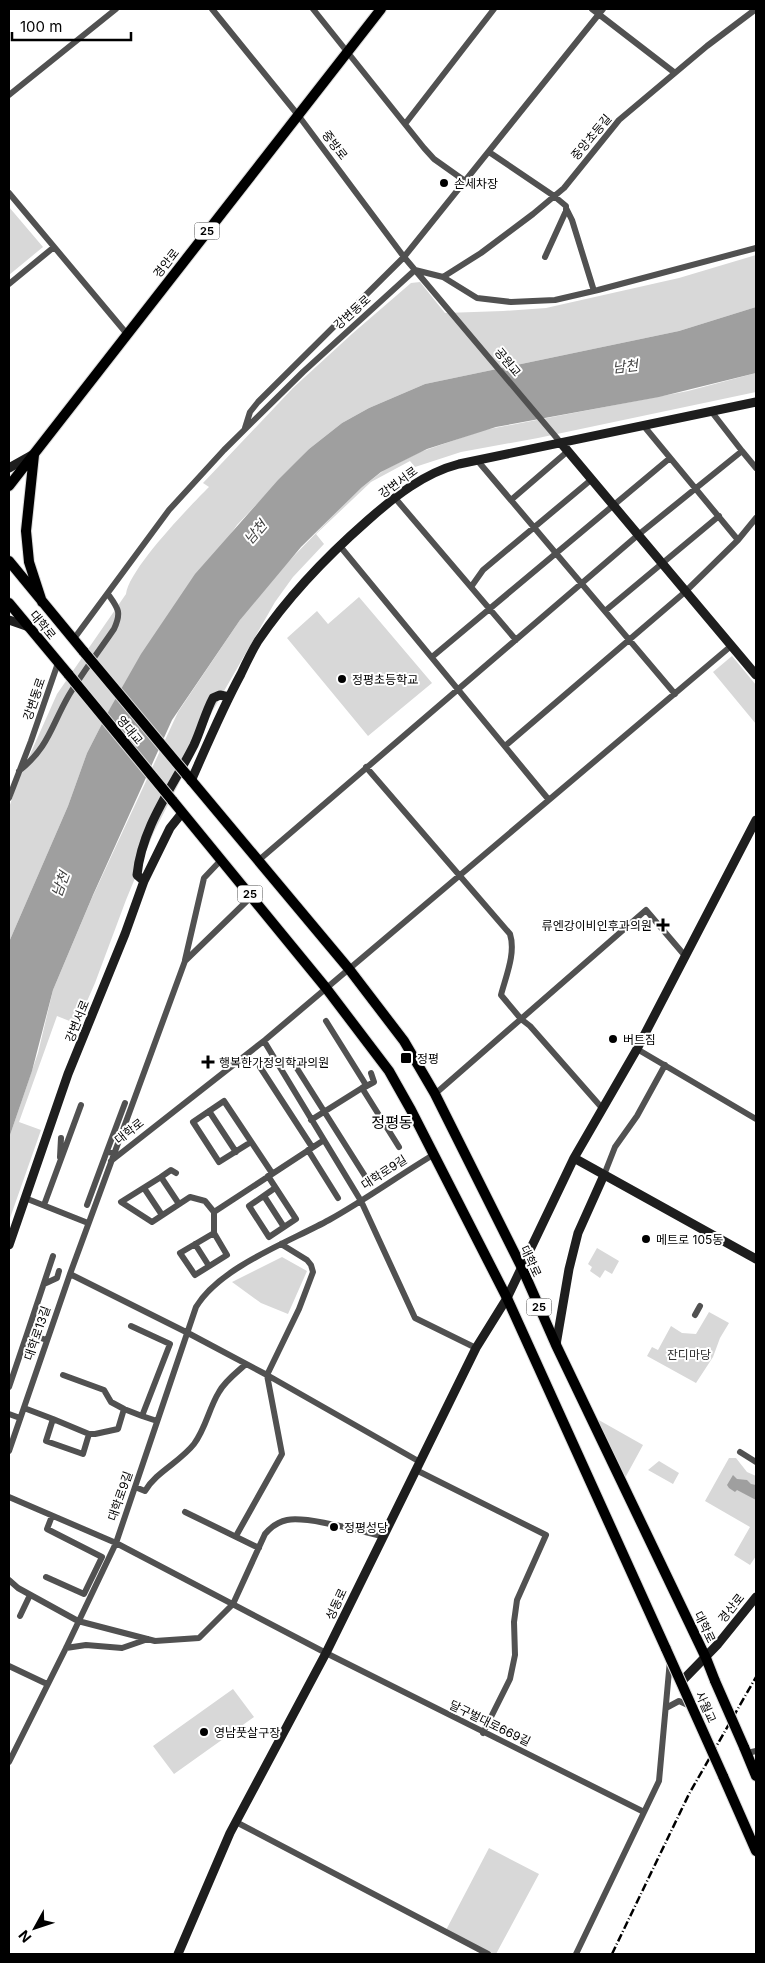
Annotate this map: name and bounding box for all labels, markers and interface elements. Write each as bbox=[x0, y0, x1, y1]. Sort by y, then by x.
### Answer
scale bar bbox=[12, 10, 131, 42]
text: 100 m bbox=[20, 17, 62, 36]
street label: 중앙초등길 bbox=[568, 111, 614, 163]
street label: 중방로 bbox=[319, 127, 351, 163]
place label: 손세차장 bbox=[454, 176, 498, 191]
marker: 손세차장 bbox=[438, 177, 450, 189]
road number: 25 bbox=[194, 222, 220, 240]
street label: 경안로 bbox=[150, 245, 182, 281]
street label: 강변동로 bbox=[331, 292, 373, 332]
street label: 공원교 bbox=[492, 344, 524, 380]
water label: 남천 bbox=[611, 356, 640, 376]
street label: 강변서로 bbox=[376, 463, 420, 501]
water label: 남천 bbox=[240, 516, 271, 547]
street label: 대학로 bbox=[27, 607, 59, 643]
place label: 정평초등학교 bbox=[352, 672, 418, 687]
marker: 정평초등학교 bbox=[336, 673, 348, 685]
street label: 강변동로 bbox=[20, 676, 48, 722]
street label: 영대교 bbox=[114, 712, 146, 748]
water label: 남천 bbox=[48, 868, 73, 899]
road number: 25 bbox=[238, 886, 262, 902]
place label: 류엔강이비인후과의원 bbox=[542, 918, 652, 933]
marker: 류엔강이비인후과의원 bbox=[656, 918, 670, 932]
street label: 강변서로 bbox=[62, 998, 92, 1044]
place label: 버트짐 bbox=[623, 1032, 656, 1047]
marker: 버트짐 bbox=[607, 1033, 619, 1045]
marker: 정평 bbox=[399, 1051, 413, 1065]
place label: 정평 bbox=[417, 1051, 439, 1066]
marker: 행복한가정의학과의원 bbox=[201, 1055, 215, 1069]
place label: 행복한가정의학과의원 bbox=[219, 1055, 329, 1070]
district label: 정평동 bbox=[371, 1113, 413, 1132]
street label: 대학로 bbox=[111, 1115, 147, 1147]
street label: 대학로9길 bbox=[358, 1152, 410, 1192]
place label: 메트로 105동 bbox=[656, 1232, 723, 1247]
marker: 메트로 105동 bbox=[640, 1233, 652, 1245]
street label: 대학로 bbox=[517, 1243, 545, 1279]
road number: 25 bbox=[526, 1298, 552, 1315]
street label: 대학로13길 bbox=[21, 1304, 53, 1362]
park label: 잔디마당 bbox=[667, 1347, 711, 1362]
street label: 대학로9길 bbox=[105, 1469, 135, 1523]
place label: 정평성당 bbox=[344, 1520, 388, 1535]
marker: 정평성당 bbox=[328, 1521, 340, 1533]
street label: 성동로 bbox=[322, 1586, 350, 1622]
street label: 경산로 bbox=[715, 1590, 747, 1626]
street label: 대학로 bbox=[691, 1609, 719, 1645]
street label: 사월교 bbox=[692, 1689, 720, 1725]
street label: 달구벌대로669길 bbox=[447, 1697, 533, 1749]
place label: 영남풋살구장 bbox=[214, 1725, 280, 1740]
marker: 영남풋살구장 bbox=[198, 1726, 210, 1738]
north arrow bbox=[10, 1903, 60, 1953]
text: N bbox=[15, 1927, 35, 1946]

